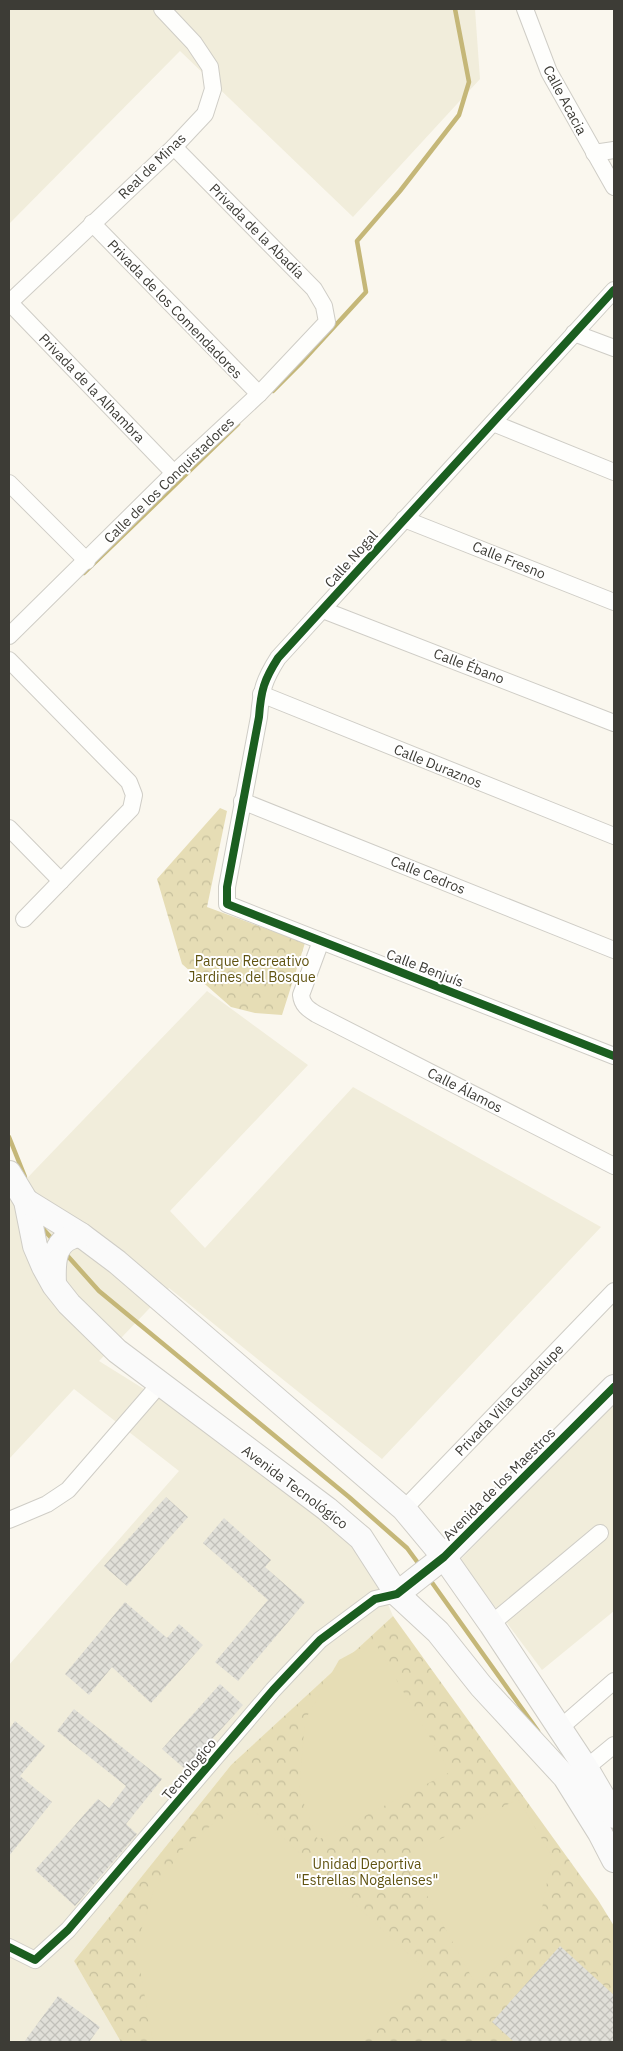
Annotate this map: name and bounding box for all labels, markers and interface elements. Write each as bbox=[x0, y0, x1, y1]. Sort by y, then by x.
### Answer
street label: Calle Acacia bbox=[539, 62, 591, 138]
street label: Real de Minas bbox=[114, 129, 190, 203]
street label: Privada de la Abadía bbox=[206, 180, 309, 283]
street label: Privada de los Comendadores bbox=[104, 236, 246, 382]
street label: Privada de la Alhambra bbox=[35, 330, 149, 447]
street label: Calle de los Conquistadores bbox=[100, 413, 238, 547]
street label: Calle Nogal bbox=[321, 526, 382, 591]
street label: Calle Fresno bbox=[470, 537, 548, 583]
street label: Calle Ébano bbox=[431, 643, 507, 688]
street label: Calle Duraznos bbox=[391, 740, 485, 792]
street label: Calle Cedros bbox=[388, 852, 468, 898]
street label: Calle Benjuís bbox=[384, 945, 466, 991]
park label: Parque Recreativo Jardines del Bosque bbox=[188, 952, 316, 986]
street label: Calle Álamos bbox=[424, 1063, 506, 1117]
street label: Privada Villa Guadalupe bbox=[451, 1340, 567, 1460]
street label: Avenida de los Maestros bbox=[439, 1424, 559, 1544]
street label: Avenida Tecnológico bbox=[238, 1441, 352, 1533]
street label: Tecnologico bbox=[158, 1734, 220, 1803]
park label: Unidad Deportiva "Estrellas Nogalenses" bbox=[296, 1855, 438, 1889]

